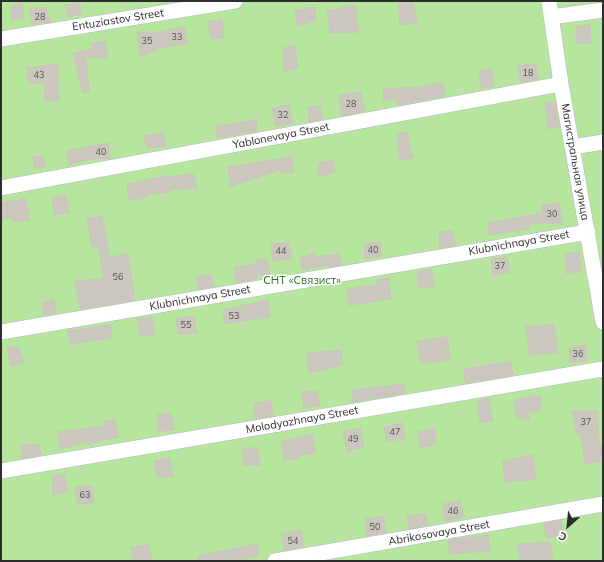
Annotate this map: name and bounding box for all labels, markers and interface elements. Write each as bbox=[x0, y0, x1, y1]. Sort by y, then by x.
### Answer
street label: Entuziastov Street bbox=[71, 6, 165, 34]
house number: 28 bbox=[35, 12, 45, 22]
house number: 33 bbox=[172, 32, 182, 42]
house number: 35 bbox=[142, 36, 152, 46]
house number: 18 bbox=[523, 68, 533, 78]
house number: 43 bbox=[34, 70, 44, 80]
house number: 28 bbox=[346, 99, 356, 109]
street label: Магистральная улица bbox=[558, 103, 592, 221]
house number: 32 bbox=[278, 110, 288, 120]
street label: Yablonevaya Street bbox=[232, 120, 330, 152]
house number: 40 bbox=[96, 147, 106, 157]
house number: 30 bbox=[547, 209, 557, 219]
street label: Klubnichnaya Street bbox=[468, 228, 570, 258]
house number: 40 bbox=[368, 245, 378, 255]
house number: 44 bbox=[276, 246, 286, 256]
house number: 37 bbox=[495, 261, 505, 271]
house number: 56 bbox=[113, 272, 123, 282]
park label: СНТ «Связист» bbox=[263, 274, 341, 288]
street label: Klubnichnaya Street bbox=[149, 283, 251, 313]
house number: 53 bbox=[229, 311, 239, 321]
house number: 55 bbox=[181, 320, 191, 330]
house number: 36 bbox=[573, 349, 583, 359]
street label: Molodyozhnaya Street bbox=[245, 404, 359, 436]
house number: 37 bbox=[581, 417, 591, 427]
house number: 47 bbox=[390, 427, 400, 437]
house number: 49 bbox=[348, 434, 358, 444]
house number: 63 bbox=[80, 490, 90, 500]
house number: 46 bbox=[448, 506, 458, 516]
north arrow bbox=[548, 506, 588, 546]
street label: Abrikosovaya Street bbox=[387, 518, 491, 548]
house number: 50 bbox=[370, 522, 380, 532]
text: С bbox=[556, 529, 569, 545]
house number: 54 bbox=[288, 536, 298, 546]

